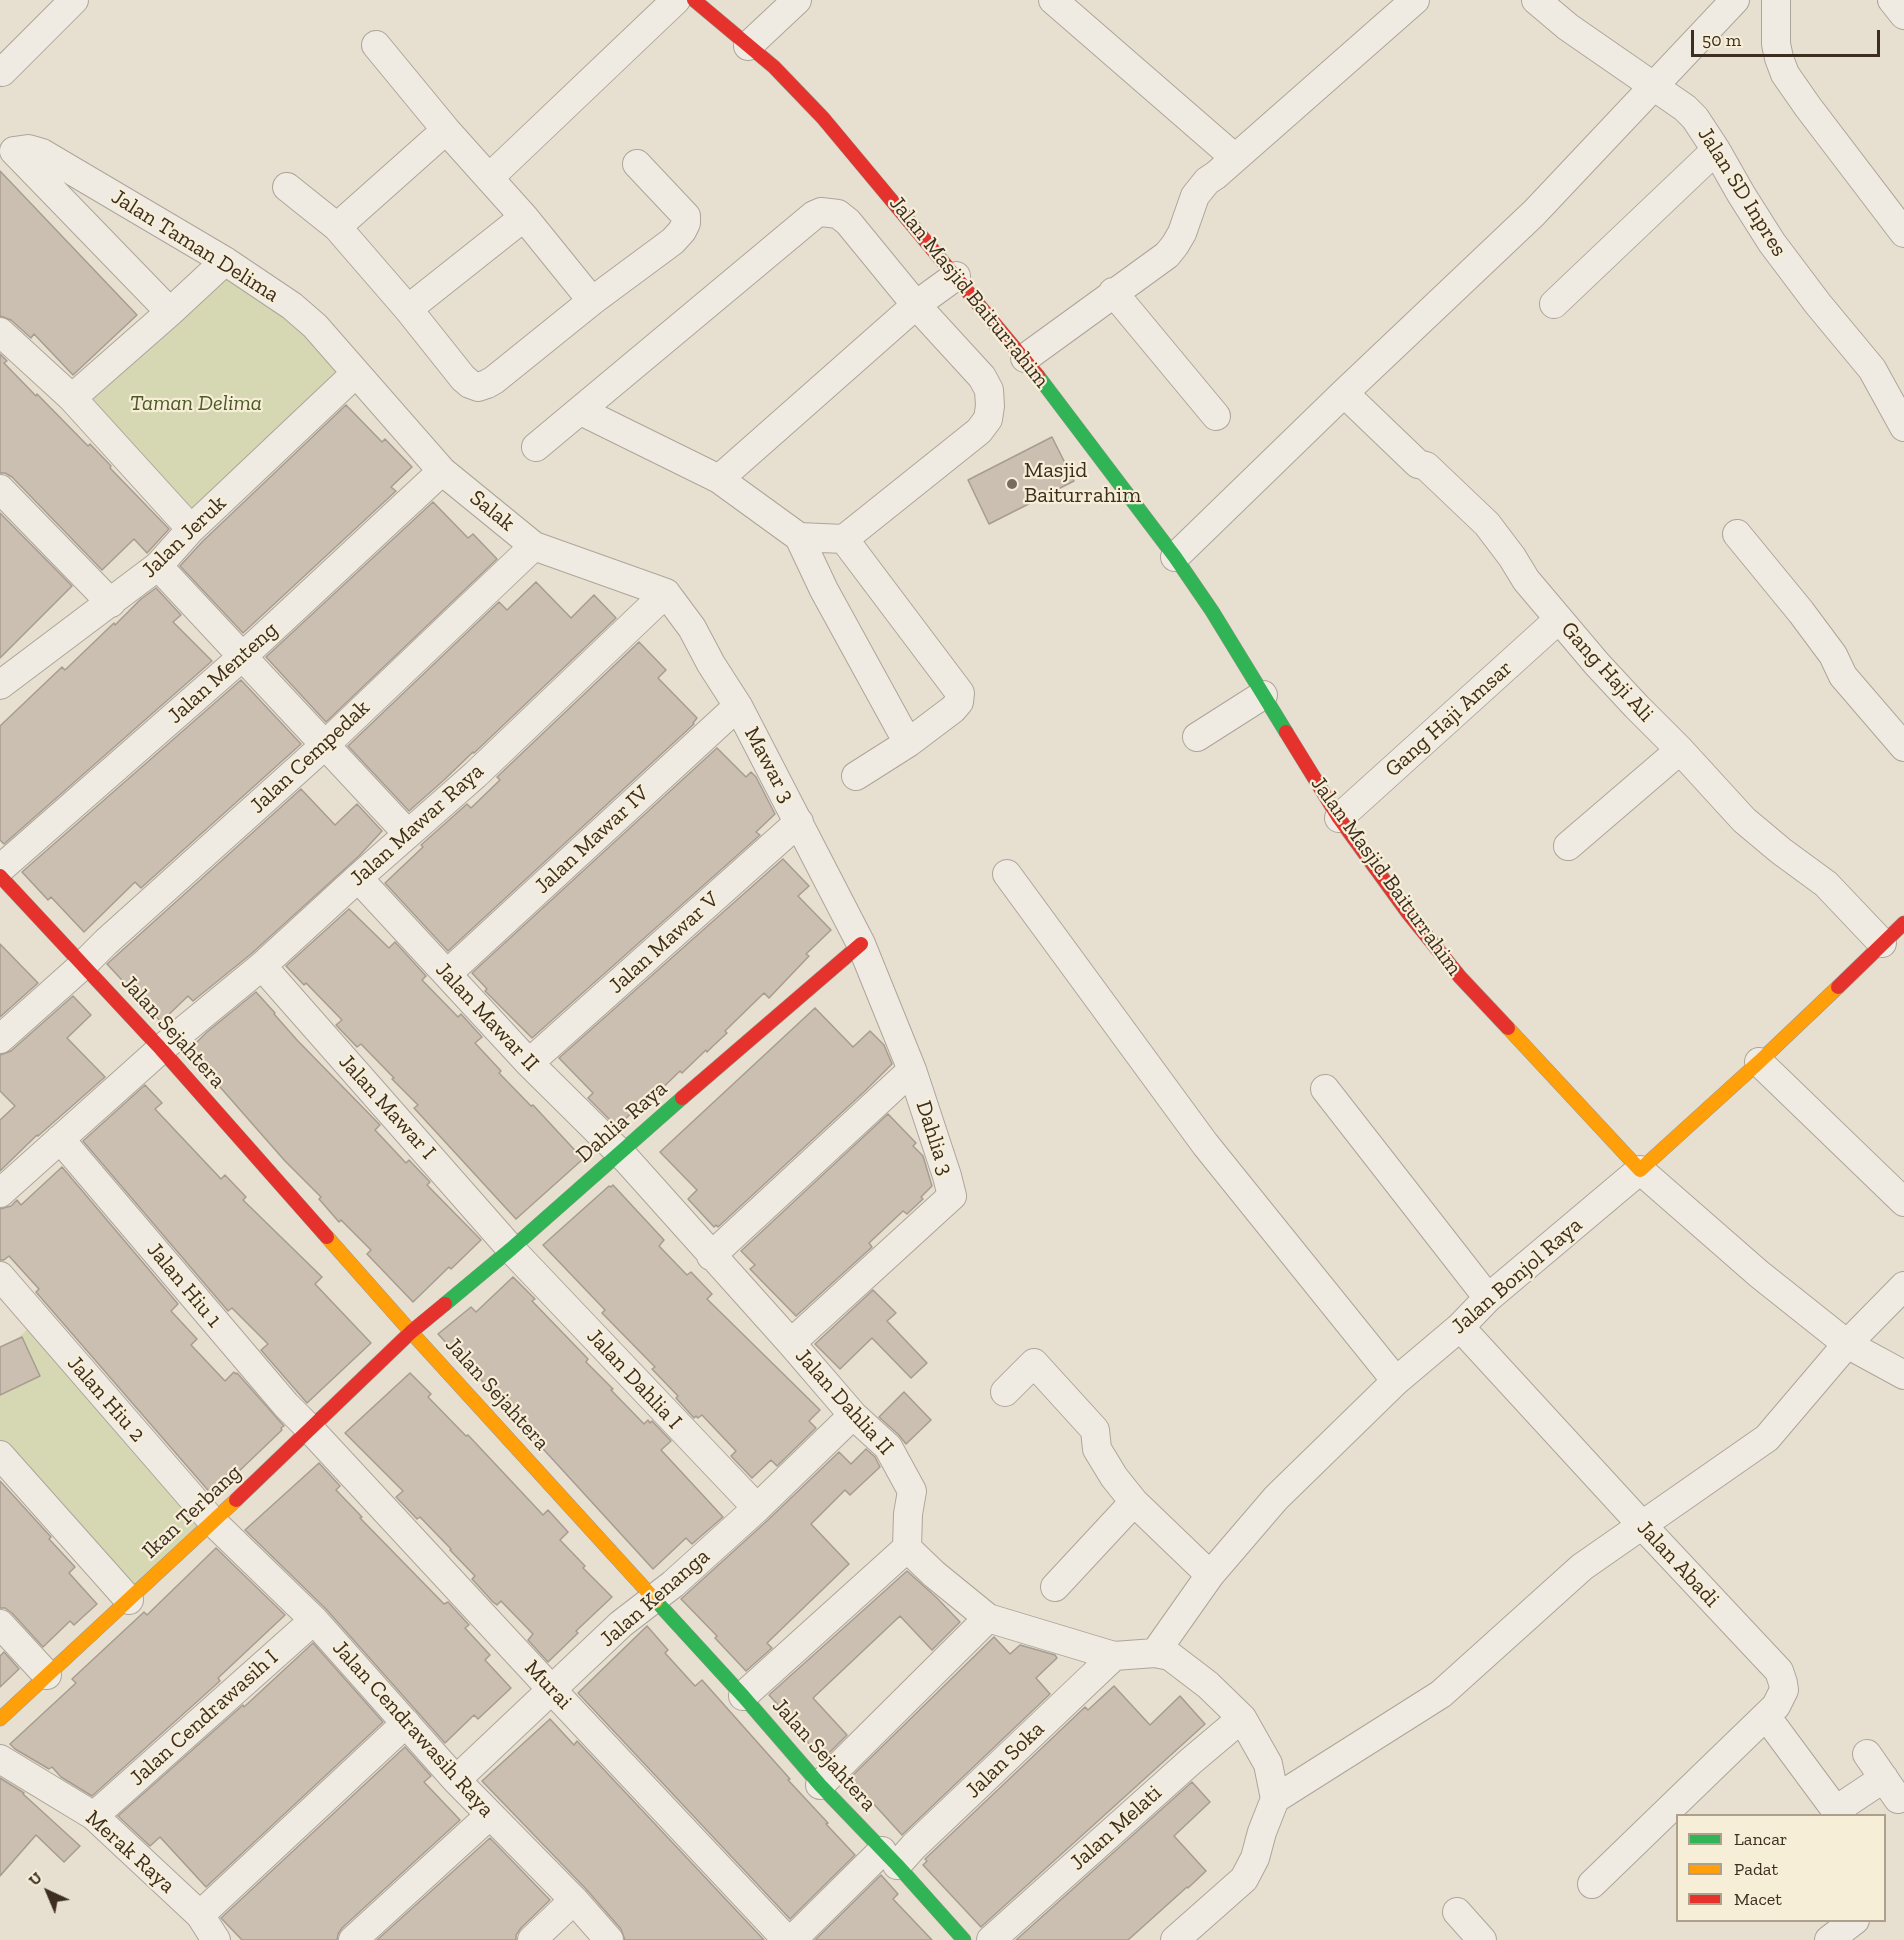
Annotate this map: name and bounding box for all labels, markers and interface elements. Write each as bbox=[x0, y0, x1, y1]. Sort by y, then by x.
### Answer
scale bar bbox=[1694, 18, 1883, 56]
text: 50 m bbox=[1702, 29, 1741, 51]
street label: Jalan SD Inpres bbox=[1692, 123, 1792, 261]
street label: Jalan Taman Delima bbox=[106, 184, 284, 308]
street label: Jalan Masjid Baiturrahim bbox=[883, 191, 1055, 393]
park label: Taman Delima bbox=[130, 391, 262, 417]
place label: Masjid Baiturrahim bbox=[1024, 458, 1141, 510]
marker: Masjid Baiturrahim bbox=[1005, 477, 1019, 491]
street label: Salak bbox=[464, 485, 520, 537]
street label: Jalan Jeruk bbox=[136, 490, 232, 584]
street label: Jalan Menteng bbox=[162, 617, 284, 729]
street label: Gang Haji Ali bbox=[1555, 617, 1659, 727]
street label: Gang Haji Amsar bbox=[1380, 655, 1518, 783]
street label: Jalan Cempedak bbox=[245, 695, 375, 819]
street label: Mawar 3 bbox=[738, 723, 800, 807]
street label: Jalan Mawar Raya bbox=[345, 758, 489, 892]
street label: Jalan Masjid Baiturrahim bbox=[1305, 771, 1467, 981]
street label: Jalan Mawar IV bbox=[529, 780, 655, 900]
street label: Jalan Mawar V bbox=[603, 887, 725, 999]
street label: Jalan Mawar II bbox=[430, 957, 544, 1077]
street label: Jalan Sejahtera bbox=[115, 970, 231, 1094]
street label: Jalan Mawar I bbox=[333, 1049, 441, 1165]
street label: Dahlia Raya bbox=[571, 1075, 673, 1169]
street label: Dahlia 3 bbox=[910, 1097, 958, 1179]
street label: Jalan Bonjol Raya bbox=[1446, 1212, 1588, 1340]
street label: Jalan Hiu 1 bbox=[141, 1237, 227, 1333]
street label: Jalan Dahlia I bbox=[581, 1323, 687, 1435]
street label: Jalan Sejahtera bbox=[439, 1332, 555, 1456]
street label: Jalan Dahlia II bbox=[789, 1343, 899, 1461]
street label: Jalan Hiu 2 bbox=[61, 1350, 151, 1448]
street label: Ikan Terbang bbox=[137, 1460, 247, 1564]
street label: Jalan Abadi bbox=[1631, 1515, 1725, 1613]
street label: Jalan Kenanga bbox=[595, 1543, 715, 1653]
street label: Jalan Cendrawasih Raya bbox=[327, 1635, 499, 1823]
street label: Jalan Cendrawasih I bbox=[124, 1644, 284, 1792]
street label: Murai bbox=[519, 1655, 577, 1715]
street label: Jalan Sejahtera bbox=[766, 1693, 882, 1817]
street label: Jalan Soka bbox=[960, 1716, 1050, 1804]
street label: Jalan Melati bbox=[1065, 1780, 1167, 1876]
street label: Merak Raya bbox=[80, 1805, 180, 1899]
legend bbox=[1676, 1814, 1886, 1922]
text: Lancar bbox=[1734, 1828, 1787, 1850]
text: Padat bbox=[1734, 1858, 1778, 1880]
north arrow bbox=[18, 1862, 78, 1922]
text: U bbox=[24, 1868, 46, 1890]
text: Macet bbox=[1734, 1888, 1782, 1910]

